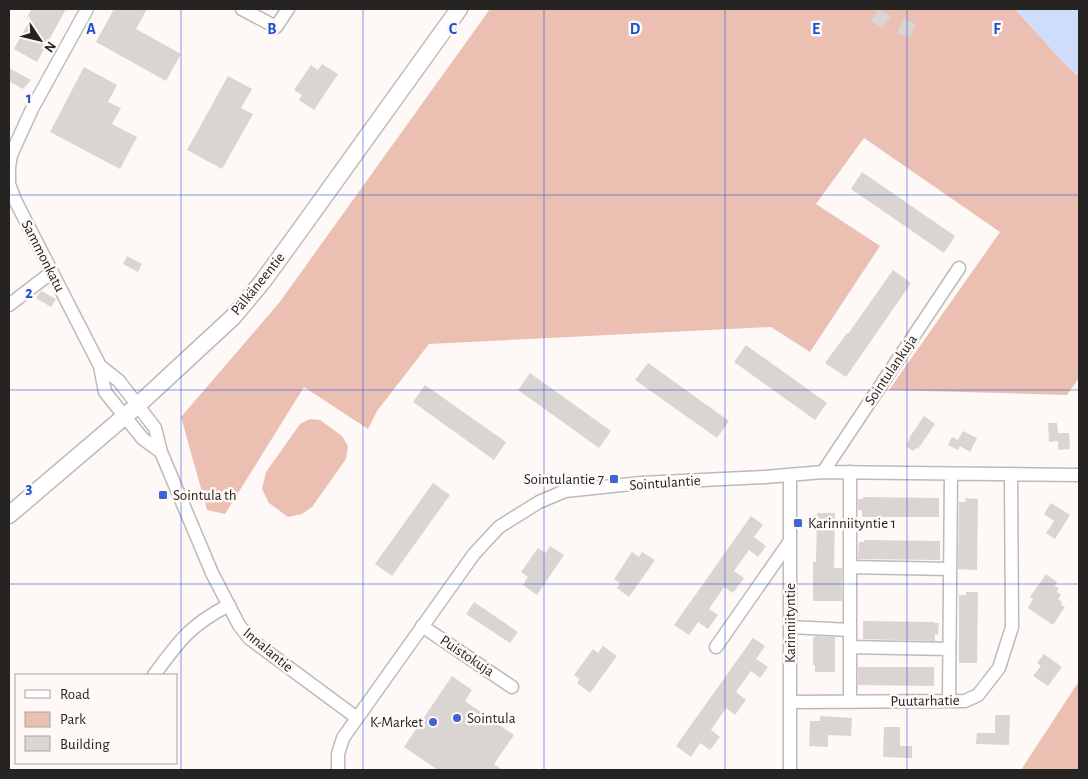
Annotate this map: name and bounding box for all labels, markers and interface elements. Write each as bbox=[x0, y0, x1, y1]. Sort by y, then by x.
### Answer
north arrow bbox=[15, 15, 65, 65]
text: A bbox=[86, 21, 96, 37]
text: B bbox=[267, 21, 277, 37]
text: C bbox=[449, 21, 458, 37]
text: D bbox=[630, 21, 641, 37]
text: E bbox=[812, 21, 820, 37]
text: F bbox=[993, 21, 1001, 37]
text: N bbox=[41, 39, 58, 55]
text: 1 bbox=[26, 90, 32, 106]
street label: Sammonkatu bbox=[19, 218, 68, 295]
street label: Pälkäneentie bbox=[228, 250, 288, 318]
text: 2 bbox=[25, 285, 33, 301]
street label: Sointulankuja bbox=[862, 332, 920, 408]
place label: Sointulantie 7 bbox=[524, 472, 604, 487]
marker: Sointulantie 7 bbox=[608, 473, 620, 485]
street label: Sointulantie bbox=[629, 473, 701, 493]
text: 3 bbox=[26, 480, 33, 496]
place label: Sointula th bbox=[173, 488, 237, 503]
marker: Sointula th bbox=[157, 489, 169, 501]
place label: Karinniityntie 1 bbox=[808, 516, 896, 531]
marker: Karinniityntie 1 bbox=[792, 517, 804, 529]
street label: Karinniityntie bbox=[783, 583, 798, 663]
street label: Innalantie bbox=[240, 625, 296, 675]
street label: Puistokuja bbox=[437, 633, 497, 680]
legend bbox=[15, 674, 178, 764]
text: Road bbox=[60, 687, 90, 702]
street label: Puutarhatie bbox=[890, 693, 960, 709]
place label: Sointula bbox=[467, 711, 516, 726]
text: Park bbox=[60, 712, 86, 727]
marker: Sointula bbox=[451, 712, 463, 724]
place label: K-Market bbox=[370, 715, 423, 730]
marker: K-Market bbox=[427, 716, 439, 728]
text: Building bbox=[60, 737, 110, 752]

